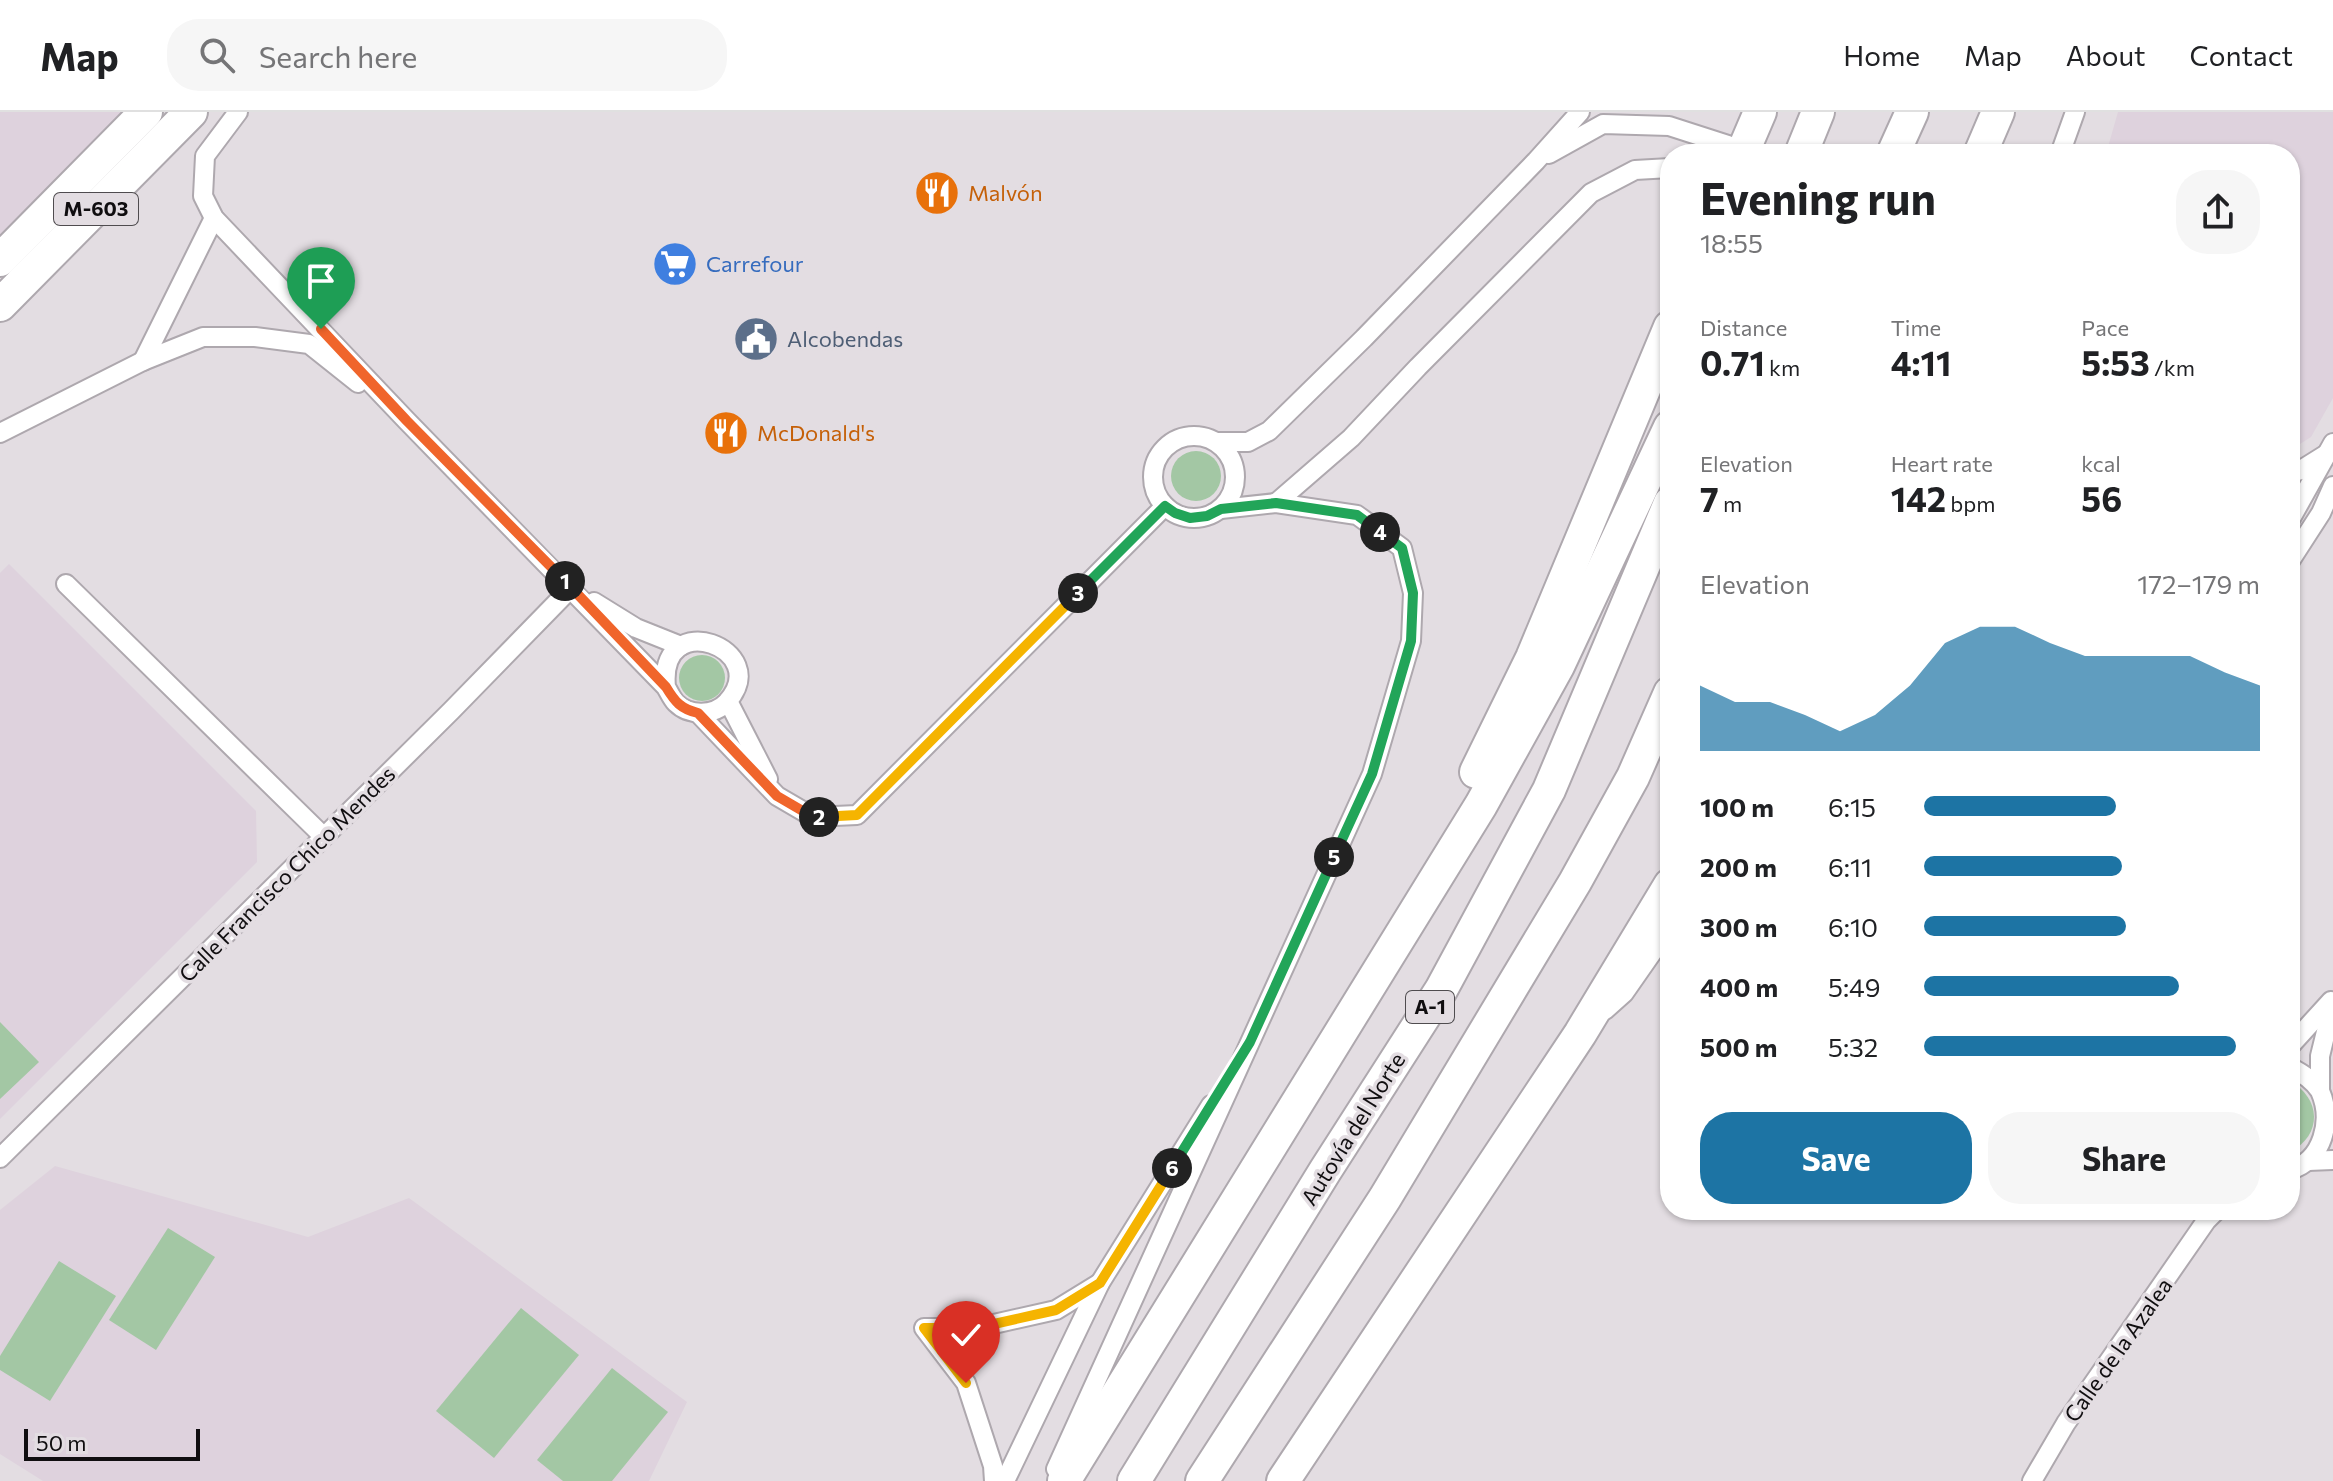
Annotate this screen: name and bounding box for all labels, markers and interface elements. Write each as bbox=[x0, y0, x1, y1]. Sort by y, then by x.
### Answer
search box bbox=[167, 19, 727, 91]
text: Map bbox=[40, 32, 119, 79]
icon: search bbox=[195, 33, 239, 77]
text: Search here bbox=[259, 37, 417, 74]
text: Home bbox=[1843, 38, 1920, 72]
text: Map bbox=[1964, 38, 2022, 72]
text: About bbox=[2066, 38, 2146, 72]
text: Contact bbox=[2190, 38, 2293, 72]
restaurant icon: Malvón bbox=[913, 169, 961, 217]
text: Evening run bbox=[1700, 170, 1936, 224]
button: share bbox=[2176, 170, 2260, 254]
place label: Malvón bbox=[968, 179, 1043, 206]
road number: M-603 bbox=[54, 193, 138, 225]
text: 18:55 bbox=[1700, 227, 1763, 258]
supermarket icon: Carrefour bbox=[651, 240, 699, 288]
pin bbox=[287, 247, 355, 329]
place label: Carrefour bbox=[706, 250, 804, 277]
icon: arrive bbox=[299, 259, 343, 303]
text: Distance bbox=[1700, 314, 1787, 341]
text: Time bbox=[1891, 314, 1941, 341]
text: Pace bbox=[2081, 314, 2129, 341]
public building icon: Alcobendas bbox=[732, 315, 780, 363]
place label: Alcobendas bbox=[787, 325, 903, 352]
text: 0.71 bbox=[1700, 341, 1765, 383]
text: 4:11 bbox=[1891, 341, 1951, 383]
text: 5:53 bbox=[2081, 341, 2150, 383]
text: km bbox=[1765, 354, 1800, 381]
text: /km bbox=[2150, 354, 2195, 381]
restaurant icon: McDonald's bbox=[702, 409, 750, 457]
place label: McDonald's bbox=[757, 419, 875, 446]
text: Elevation bbox=[1700, 450, 1793, 477]
text: Heart rate bbox=[1891, 450, 1993, 477]
text: kcal bbox=[2081, 450, 2121, 477]
text: 7 bbox=[1700, 477, 1719, 519]
text: 142 bbox=[1891, 477, 1946, 519]
text: 56 bbox=[2081, 477, 2122, 519]
text: m bbox=[1719, 490, 1742, 517]
text: bpm bbox=[1946, 490, 1995, 517]
pin: 4 bbox=[1360, 512, 1400, 552]
text: 4 bbox=[1373, 518, 1387, 545]
pin: 1 bbox=[545, 561, 585, 601]
text: 1 bbox=[560, 567, 570, 594]
text: Elevation bbox=[1700, 568, 1810, 599]
text: 172–179 m bbox=[2137, 568, 2260, 599]
pin: 3 bbox=[1058, 573, 1098, 613]
text: 3 bbox=[1072, 579, 1084, 606]
street label: Calle Francisco Chico Mendes bbox=[173, 760, 400, 987]
text: 100 m bbox=[1700, 791, 1774, 822]
text: 6:15 bbox=[1828, 791, 1876, 822]
pin: 2 bbox=[799, 797, 839, 837]
text: 2 bbox=[813, 803, 825, 830]
pin: 5 bbox=[1314, 837, 1354, 877]
text: 5 bbox=[1328, 843, 1340, 870]
text: 200 m bbox=[1700, 851, 1777, 882]
text: 6:11 bbox=[1828, 851, 1872, 882]
text: 300 m bbox=[1700, 911, 1777, 942]
text: 6:10 bbox=[1828, 911, 1878, 942]
text: 400 m bbox=[1700, 971, 1778, 1002]
text: 5:49 bbox=[1828, 971, 1880, 1002]
road number: A-1 bbox=[1406, 991, 1454, 1023]
text: 500 m bbox=[1700, 1031, 1777, 1062]
text: 5:32 bbox=[1828, 1031, 1878, 1062]
street label: Autovía del Norte bbox=[1295, 1048, 1410, 1210]
button: Save bbox=[1700, 1112, 1972, 1204]
button: Share bbox=[1988, 1112, 2260, 1204]
pin: 6 bbox=[1152, 1148, 1192, 1188]
text: 6 bbox=[1165, 1154, 1179, 1181]
street label: Calle de la Azalea bbox=[2058, 1272, 2177, 1427]
pin bbox=[932, 1301, 1000, 1383]
icon: check bbox=[944, 1313, 988, 1357]
scale bar bbox=[24, 1425, 200, 1461]
text: 50 m bbox=[36, 1429, 86, 1456]

